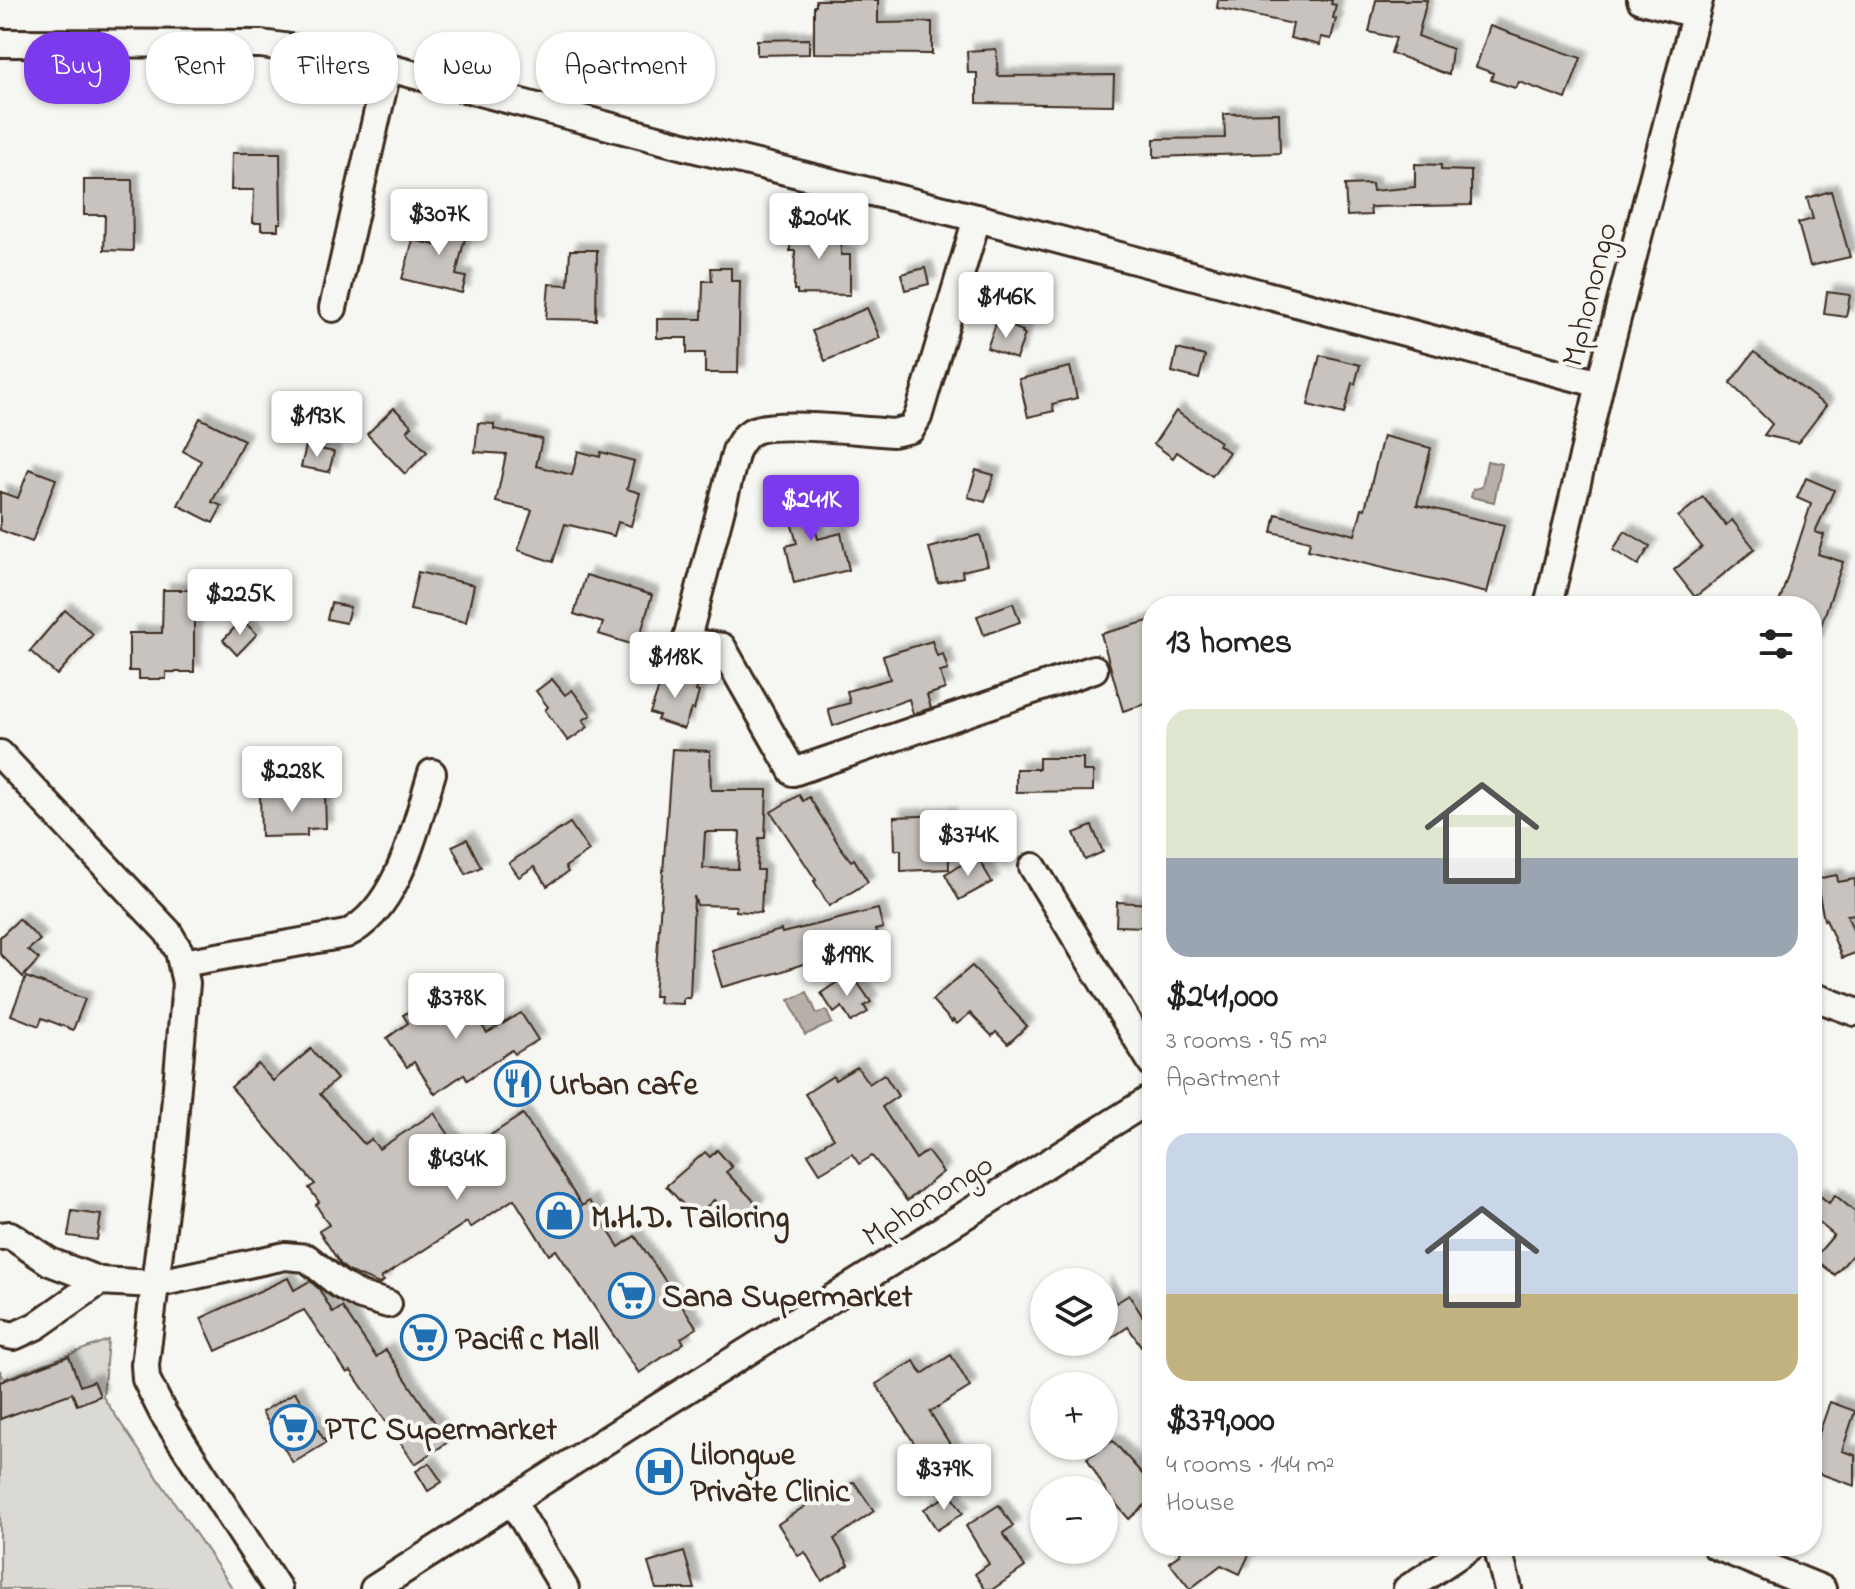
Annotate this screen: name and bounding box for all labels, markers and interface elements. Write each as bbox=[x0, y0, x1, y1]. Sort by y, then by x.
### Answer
chip: Buy bbox=[24, 32, 130, 104]
chip: Rent bbox=[146, 32, 254, 104]
chip: Filters bbox=[270, 32, 398, 104]
chip: New bbox=[414, 32, 520, 104]
chip: Apartment bbox=[536, 32, 715, 104]
pin: $307K bbox=[383, 189, 495, 257]
pin: $204K bbox=[763, 193, 875, 261]
text: $307K bbox=[408, 196, 470, 234]
text: $204K bbox=[787, 200, 851, 238]
street label: Mphonongo bbox=[1551, 218, 1632, 372]
pin: $146K bbox=[950, 272, 1062, 340]
text: $146K bbox=[977, 279, 1035, 317]
pin: $193K bbox=[261, 391, 373, 459]
text: $193K bbox=[289, 398, 345, 436]
pin: $241K bbox=[755, 475, 867, 543]
text: $241K bbox=[781, 482, 841, 520]
pin: $225K bbox=[184, 569, 296, 637]
text: $225K bbox=[205, 576, 275, 614]
text: 13 homes bbox=[1166, 619, 1292, 669]
icon: filters bbox=[1754, 622, 1798, 666]
pin: $118K bbox=[619, 632, 731, 700]
text: $118K bbox=[648, 639, 702, 677]
pin: $228K bbox=[236, 746, 348, 814]
text: $228K bbox=[260, 753, 324, 791]
icon: home bbox=[1410, 761, 1554, 905]
pin: $374K bbox=[912, 810, 1024, 878]
text: $374K bbox=[938, 817, 998, 855]
pin: $199K bbox=[791, 930, 903, 998]
text: $199K bbox=[821, 937, 873, 975]
pin: $378K bbox=[400, 973, 512, 1041]
text: $241,000 bbox=[1166, 973, 1278, 1023]
text: $378K bbox=[426, 980, 486, 1018]
text: 3 rooms · 95 m² bbox=[1166, 1023, 1327, 1061]
restaurant icon: Urban cafe bbox=[494, 1059, 542, 1107]
text: Apartment bbox=[1166, 1061, 1280, 1099]
place label: Urban cafe bbox=[549, 1063, 699, 1110]
pin: $434K bbox=[401, 1134, 513, 1202]
text: $434K bbox=[427, 1141, 487, 1179]
street label: Mphonongo bbox=[854, 1143, 1004, 1261]
icon: home bbox=[1410, 1185, 1554, 1329]
shop icon: M.H.D. Tailoring bbox=[536, 1192, 584, 1240]
place label: M.H.D. Tailoring bbox=[591, 1196, 789, 1244]
map controls bbox=[1030, 1268, 1118, 1564]
button: layers bbox=[1030, 1268, 1118, 1356]
supermarket icon: Sana Supermarket bbox=[607, 1271, 655, 1319]
place label: Sana Supermarket bbox=[662, 1275, 913, 1322]
supermarket icon: Pacific Mall bbox=[400, 1314, 448, 1362]
place label: Pacific Mall bbox=[455, 1318, 599, 1365]
button: + bbox=[1030, 1372, 1118, 1460]
text: $379,000 bbox=[1166, 1397, 1275, 1447]
supermarket icon: PTC Supermarket bbox=[270, 1404, 318, 1452]
place label: PTC Supermarket bbox=[325, 1408, 557, 1455]
place label: Lilongwe Private Clinic bbox=[690, 1433, 850, 1517]
pin: $379K bbox=[888, 1444, 1000, 1512]
hospital icon: Lilongwe Private Clinic bbox=[635, 1447, 683, 1495]
text: 4 rooms · 144 m² bbox=[1166, 1447, 1334, 1485]
text: $379K bbox=[915, 1451, 973, 1489]
button: − bbox=[1030, 1476, 1118, 1564]
text: House bbox=[1166, 1485, 1234, 1523]

